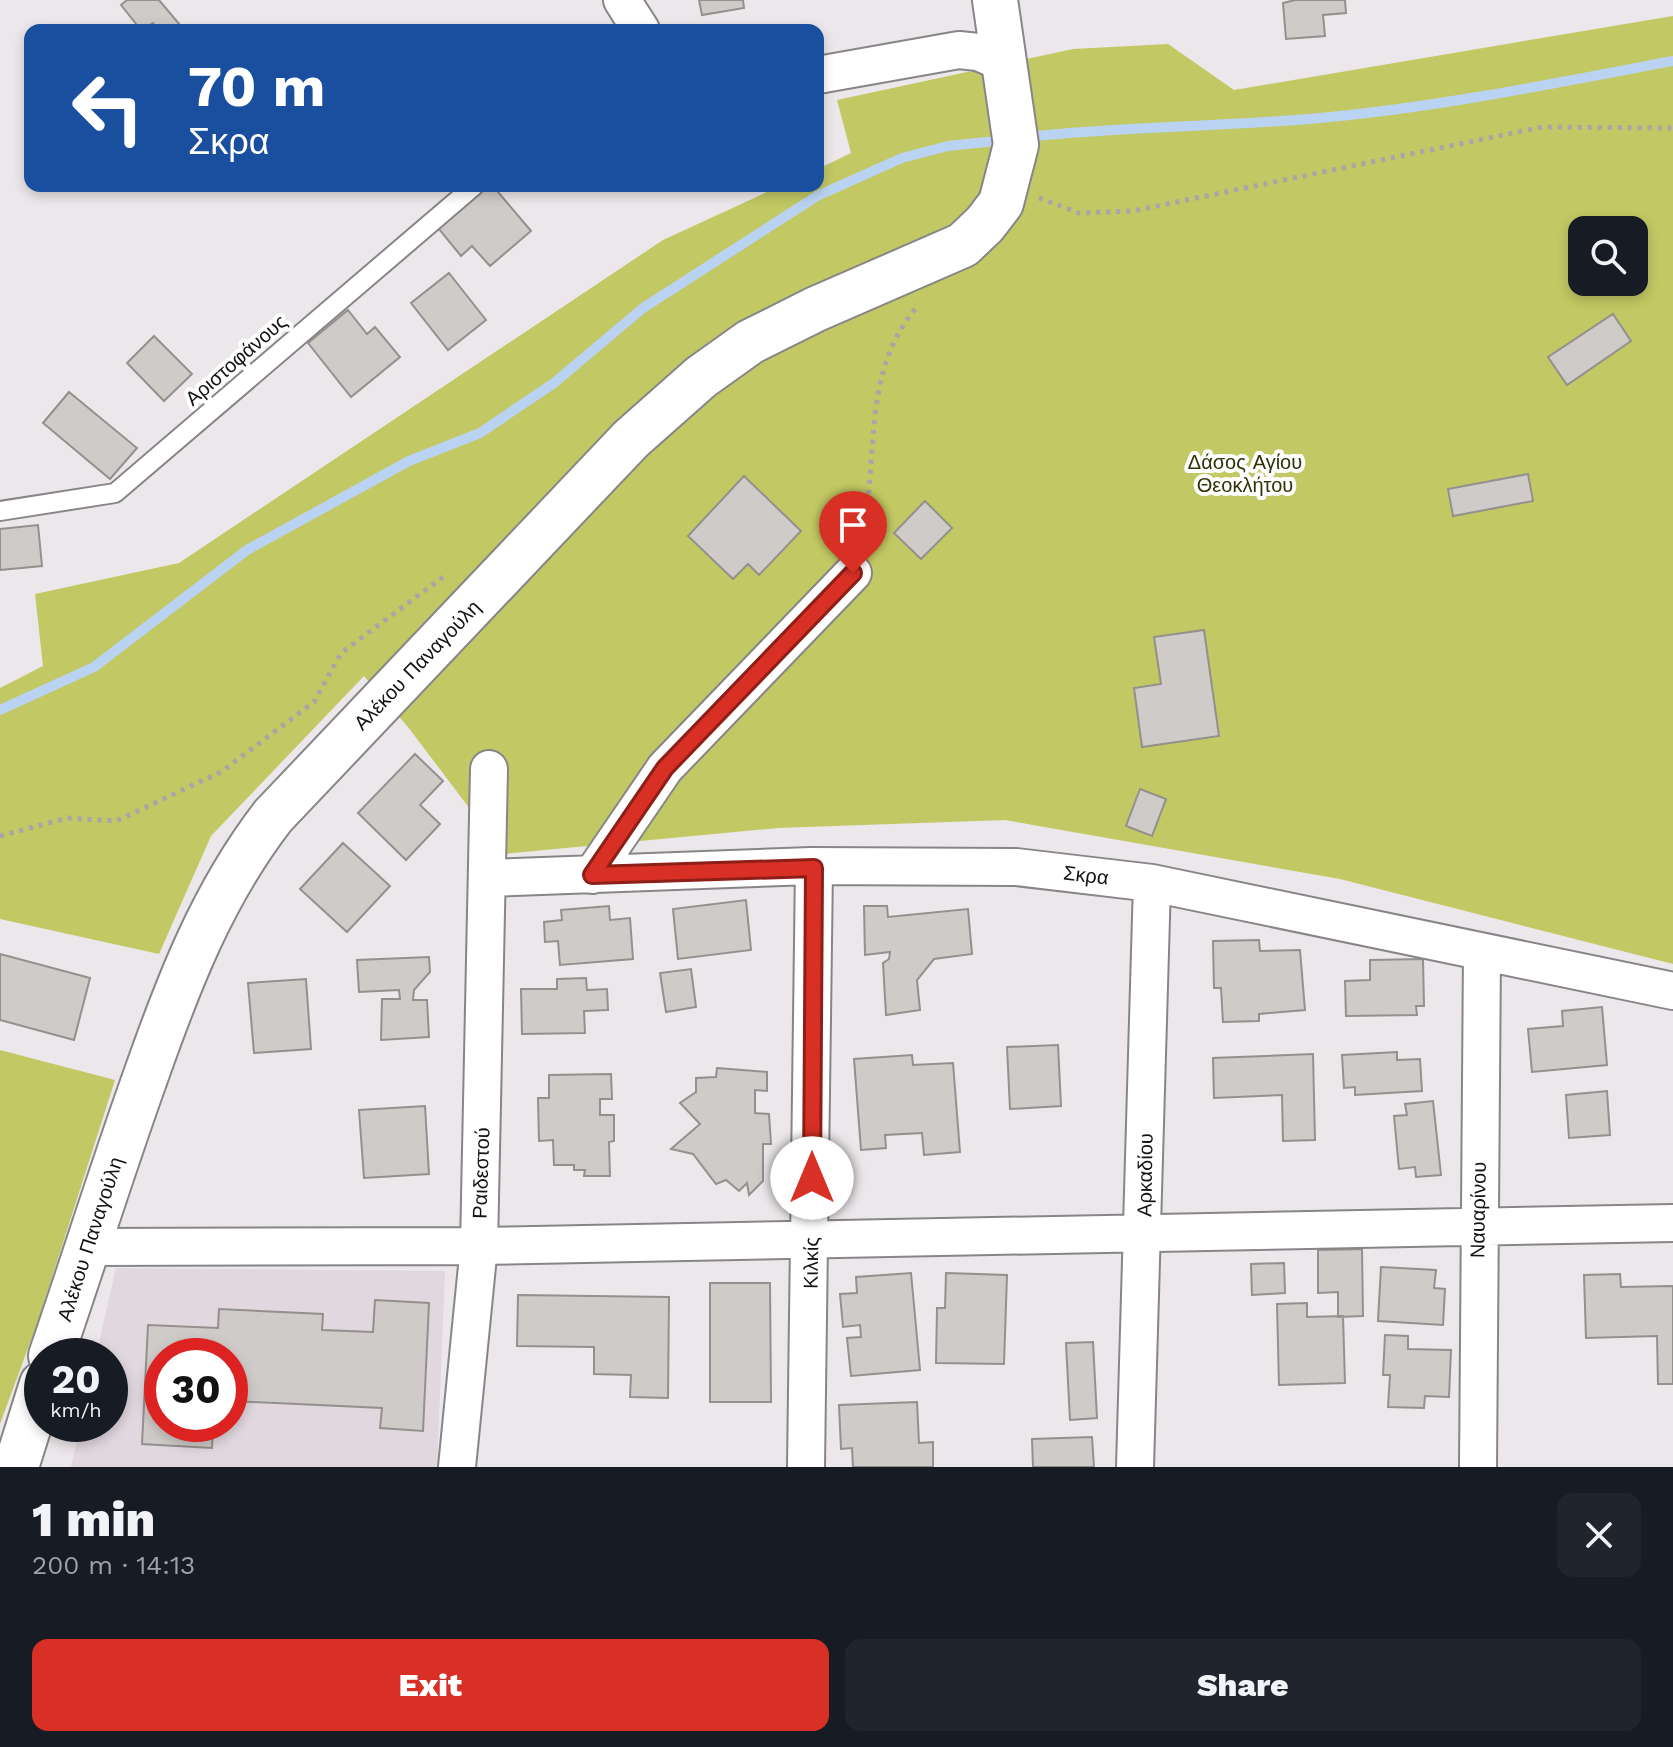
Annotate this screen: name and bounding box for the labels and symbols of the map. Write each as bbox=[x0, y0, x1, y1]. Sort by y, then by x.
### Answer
street label: Αριστοφάνους bbox=[180, 309, 292, 411]
park label: Δάσος Αγίου Θεοκλήτου bbox=[1188, 450, 1302, 497]
pin bbox=[819, 491, 887, 573]
street label: Αλέκου Παναγούλη bbox=[349, 595, 485, 735]
street label: Σκρα bbox=[1062, 860, 1110, 890]
street label: Ραιδεστού bbox=[467, 1127, 495, 1219]
street label: Αρκαδίου bbox=[1132, 1133, 1158, 1217]
position arrow bbox=[770, 1136, 854, 1220]
street label: Αλέκου Παναγούλη bbox=[52, 1154, 128, 1324]
street label: Ναυαρίνου bbox=[1465, 1162, 1491, 1258]
street label: Κιλκίς bbox=[799, 1237, 823, 1289]
speed limit sign: 30 bbox=[144, 1338, 248, 1442]

